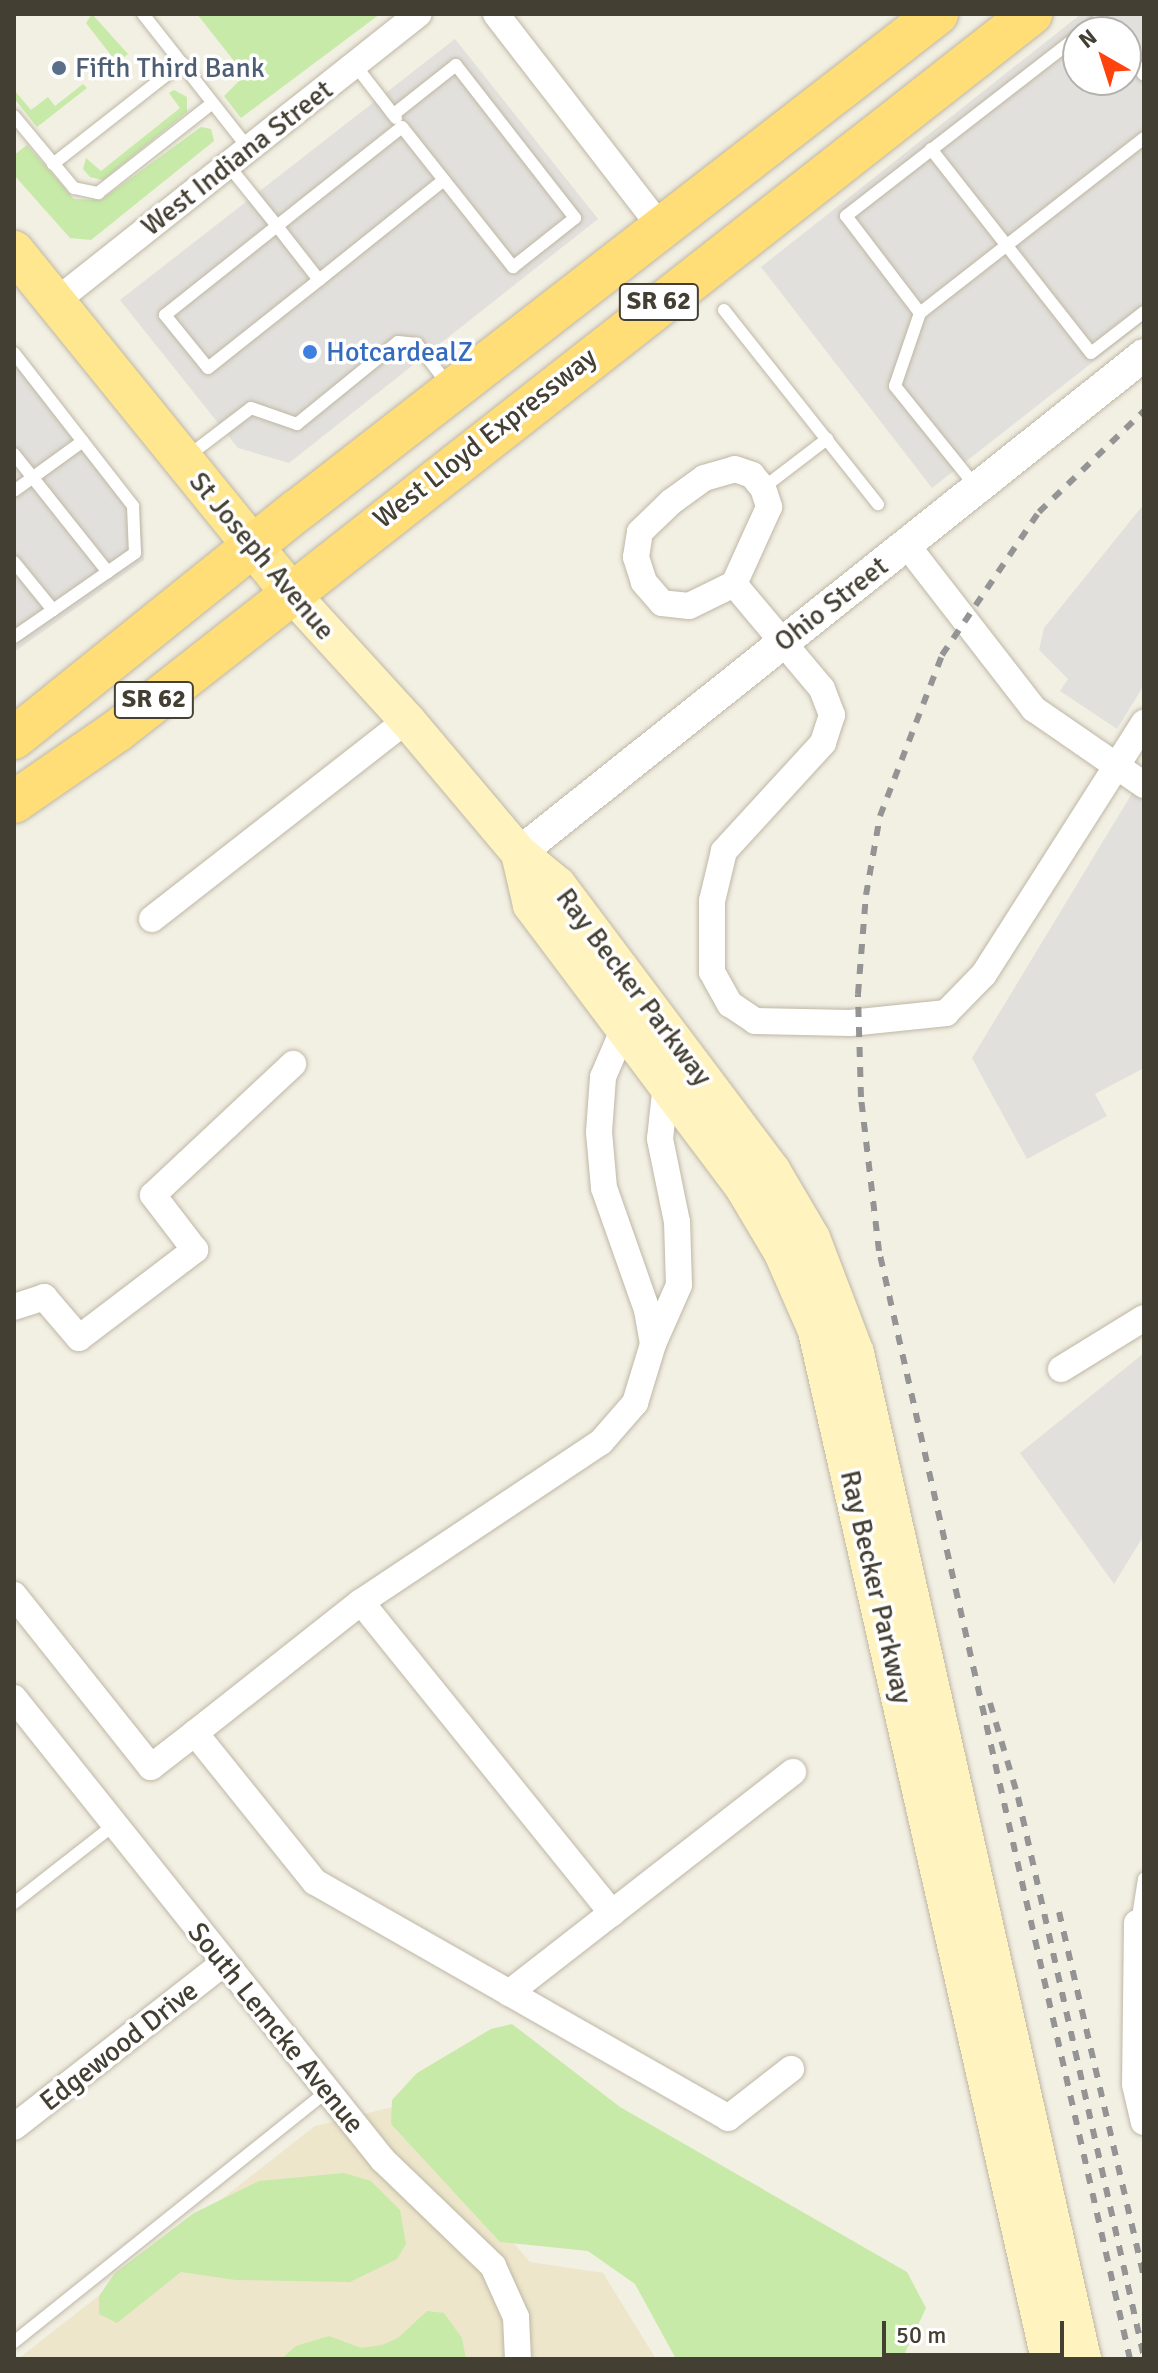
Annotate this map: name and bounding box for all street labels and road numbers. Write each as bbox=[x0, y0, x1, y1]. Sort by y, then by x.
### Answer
street label: West Indiana Street bbox=[135, 73, 339, 243]
road number: SR 62 bbox=[617, 280, 701, 324]
street label: West Lloyd Expressway bbox=[367, 340, 603, 536]
street label: St Joseph Avenue bbox=[182, 465, 342, 647]
street label: Ohio Street bbox=[767, 549, 895, 659]
road number: SR 62 bbox=[112, 678, 196, 722]
street label: Ray Becker Parkway bbox=[549, 882, 719, 1092]
street label: Ray Becker Parkway bbox=[833, 1467, 919, 1707]
street label: South Lemcke Avenue bbox=[181, 1916, 371, 2140]
street label: Edgewood Drive bbox=[33, 1974, 205, 2118]

